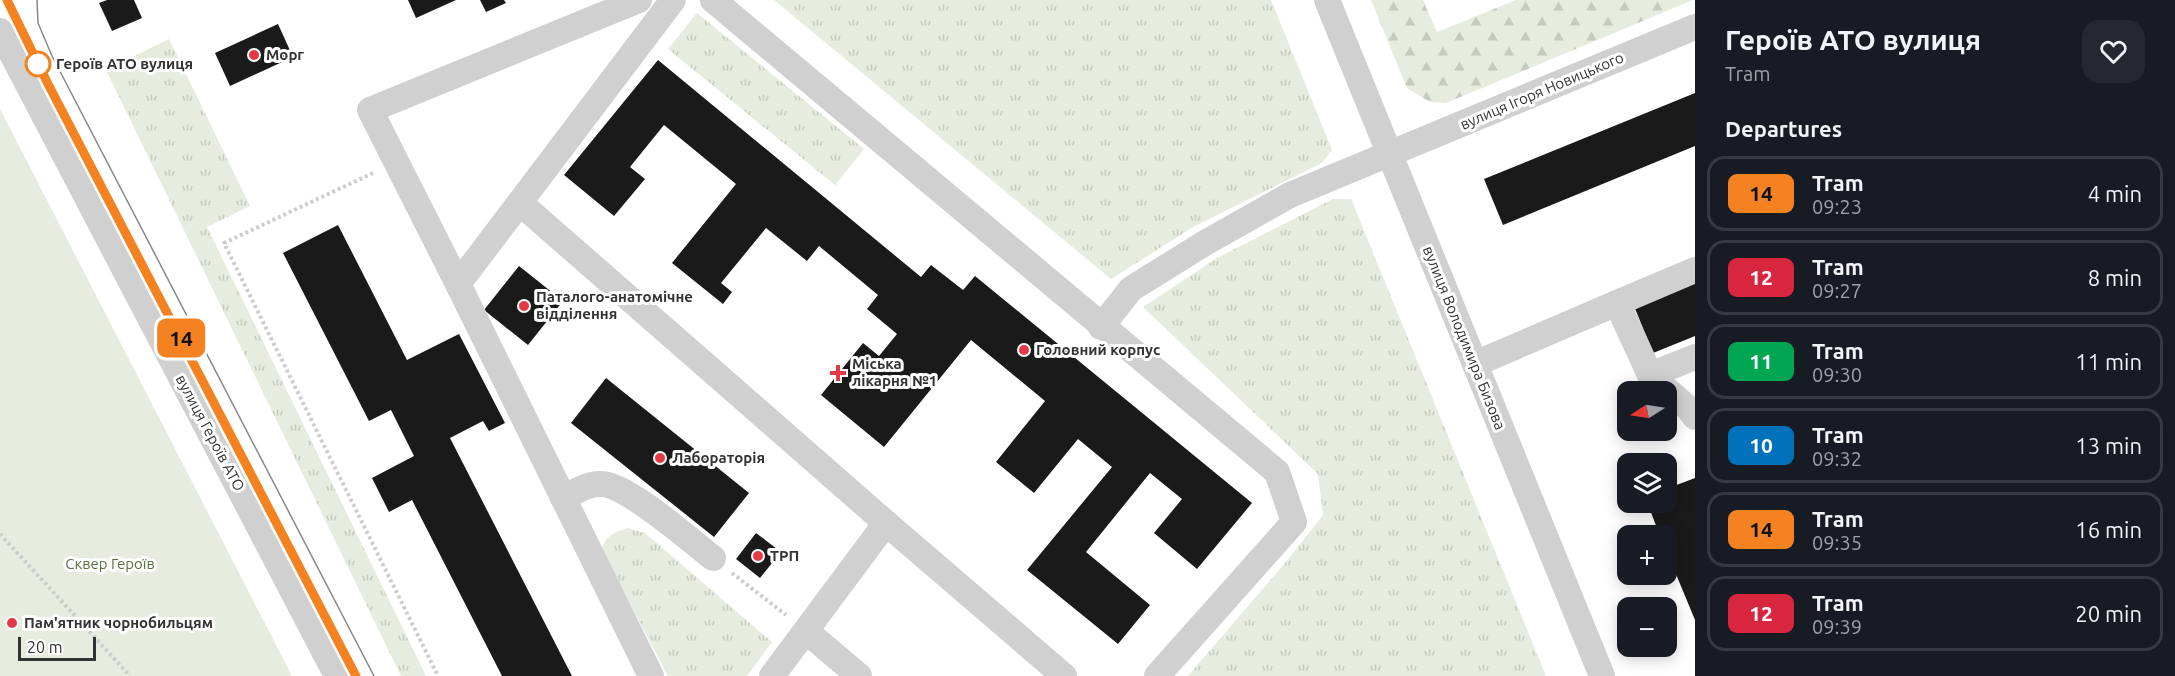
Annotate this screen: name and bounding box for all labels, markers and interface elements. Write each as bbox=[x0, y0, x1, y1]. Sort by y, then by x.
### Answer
button: heart bbox=[2082, 20, 2145, 83]
text: Героїв АТО вулиця bbox=[1725, 24, 1981, 55]
place label: Морг bbox=[266, 46, 304, 63]
marker: Морг bbox=[247, 48, 261, 62]
street label: вулиця Ігоря Новицького bbox=[1457, 48, 1626, 133]
marker: Героїв АТО вулиця bbox=[25, 51, 51, 77]
place label: Героїв АТО вулиця bbox=[56, 55, 193, 72]
text: Tram bbox=[1725, 62, 1771, 85]
text: Departures bbox=[1725, 116, 1842, 141]
text: Tram bbox=[1812, 170, 1864, 195]
text: 14 bbox=[1749, 181, 1773, 205]
text: 4 min bbox=[2088, 181, 2142, 206]
text: 09:23 bbox=[1812, 195, 1862, 218]
street label: вулиця Володимира Бизова bbox=[1420, 244, 1509, 432]
text: Tram bbox=[1812, 254, 1864, 279]
text: 12 bbox=[1749, 265, 1773, 289]
text: 8 min bbox=[2088, 265, 2142, 290]
text: 09:27 bbox=[1812, 279, 1862, 302]
place label: Паталого-анатомічне відділення bbox=[536, 288, 693, 322]
marker: Паталого-анатомічне відділення bbox=[517, 299, 531, 313]
line badge: 14 bbox=[154, 318, 208, 358]
text: 14 bbox=[169, 326, 193, 350]
text: Tram bbox=[1812, 338, 1864, 363]
place label: Головний корпус bbox=[1036, 341, 1160, 358]
marker: Головний корпус bbox=[1017, 343, 1031, 357]
text: 11 bbox=[1749, 349, 1773, 373]
text: 11 min bbox=[2075, 349, 2142, 374]
place label: Міська лікарня №1 bbox=[852, 355, 937, 389]
text: 09:30 bbox=[1812, 363, 1862, 386]
marker: Міська лікарня №1 bbox=[829, 364, 847, 382]
street label: вулиця Героїв АТО bbox=[173, 372, 248, 494]
north arrow bbox=[1617, 381, 1677, 441]
map controls bbox=[1617, 381, 1677, 657]
text: Tram bbox=[1812, 422, 1864, 447]
text: 10 bbox=[1749, 433, 1773, 457]
text: 13 min bbox=[2075, 433, 2142, 458]
text: 09:32 bbox=[1812, 447, 1862, 470]
place label: Лабораторія bbox=[672, 449, 765, 466]
marker: Лабораторія bbox=[653, 451, 667, 465]
button: layers bbox=[1617, 453, 1677, 513]
text: Tram bbox=[1812, 506, 1864, 531]
text: 14 bbox=[1749, 517, 1773, 541]
text: 16 min bbox=[2075, 517, 2142, 542]
button: + bbox=[1617, 525, 1677, 585]
text: 09:35 bbox=[1812, 531, 1862, 554]
place label: ТРП bbox=[770, 547, 799, 564]
marker: ТРП bbox=[751, 549, 765, 563]
park label: Сквер Героїв bbox=[65, 555, 155, 572]
text: Tram bbox=[1812, 590, 1864, 615]
button: − bbox=[1617, 597, 1677, 657]
text: 12 bbox=[1749, 601, 1773, 625]
text: 20 min bbox=[2075, 601, 2142, 626]
place label: Пам'ятник чорнобильцям bbox=[24, 614, 213, 631]
text: 09:39 bbox=[1812, 615, 1862, 638]
marker: Пам'ятник чорнобильцям bbox=[5, 616, 19, 630]
scale bar bbox=[18, 634, 96, 662]
text: 20 m bbox=[27, 638, 63, 656]

